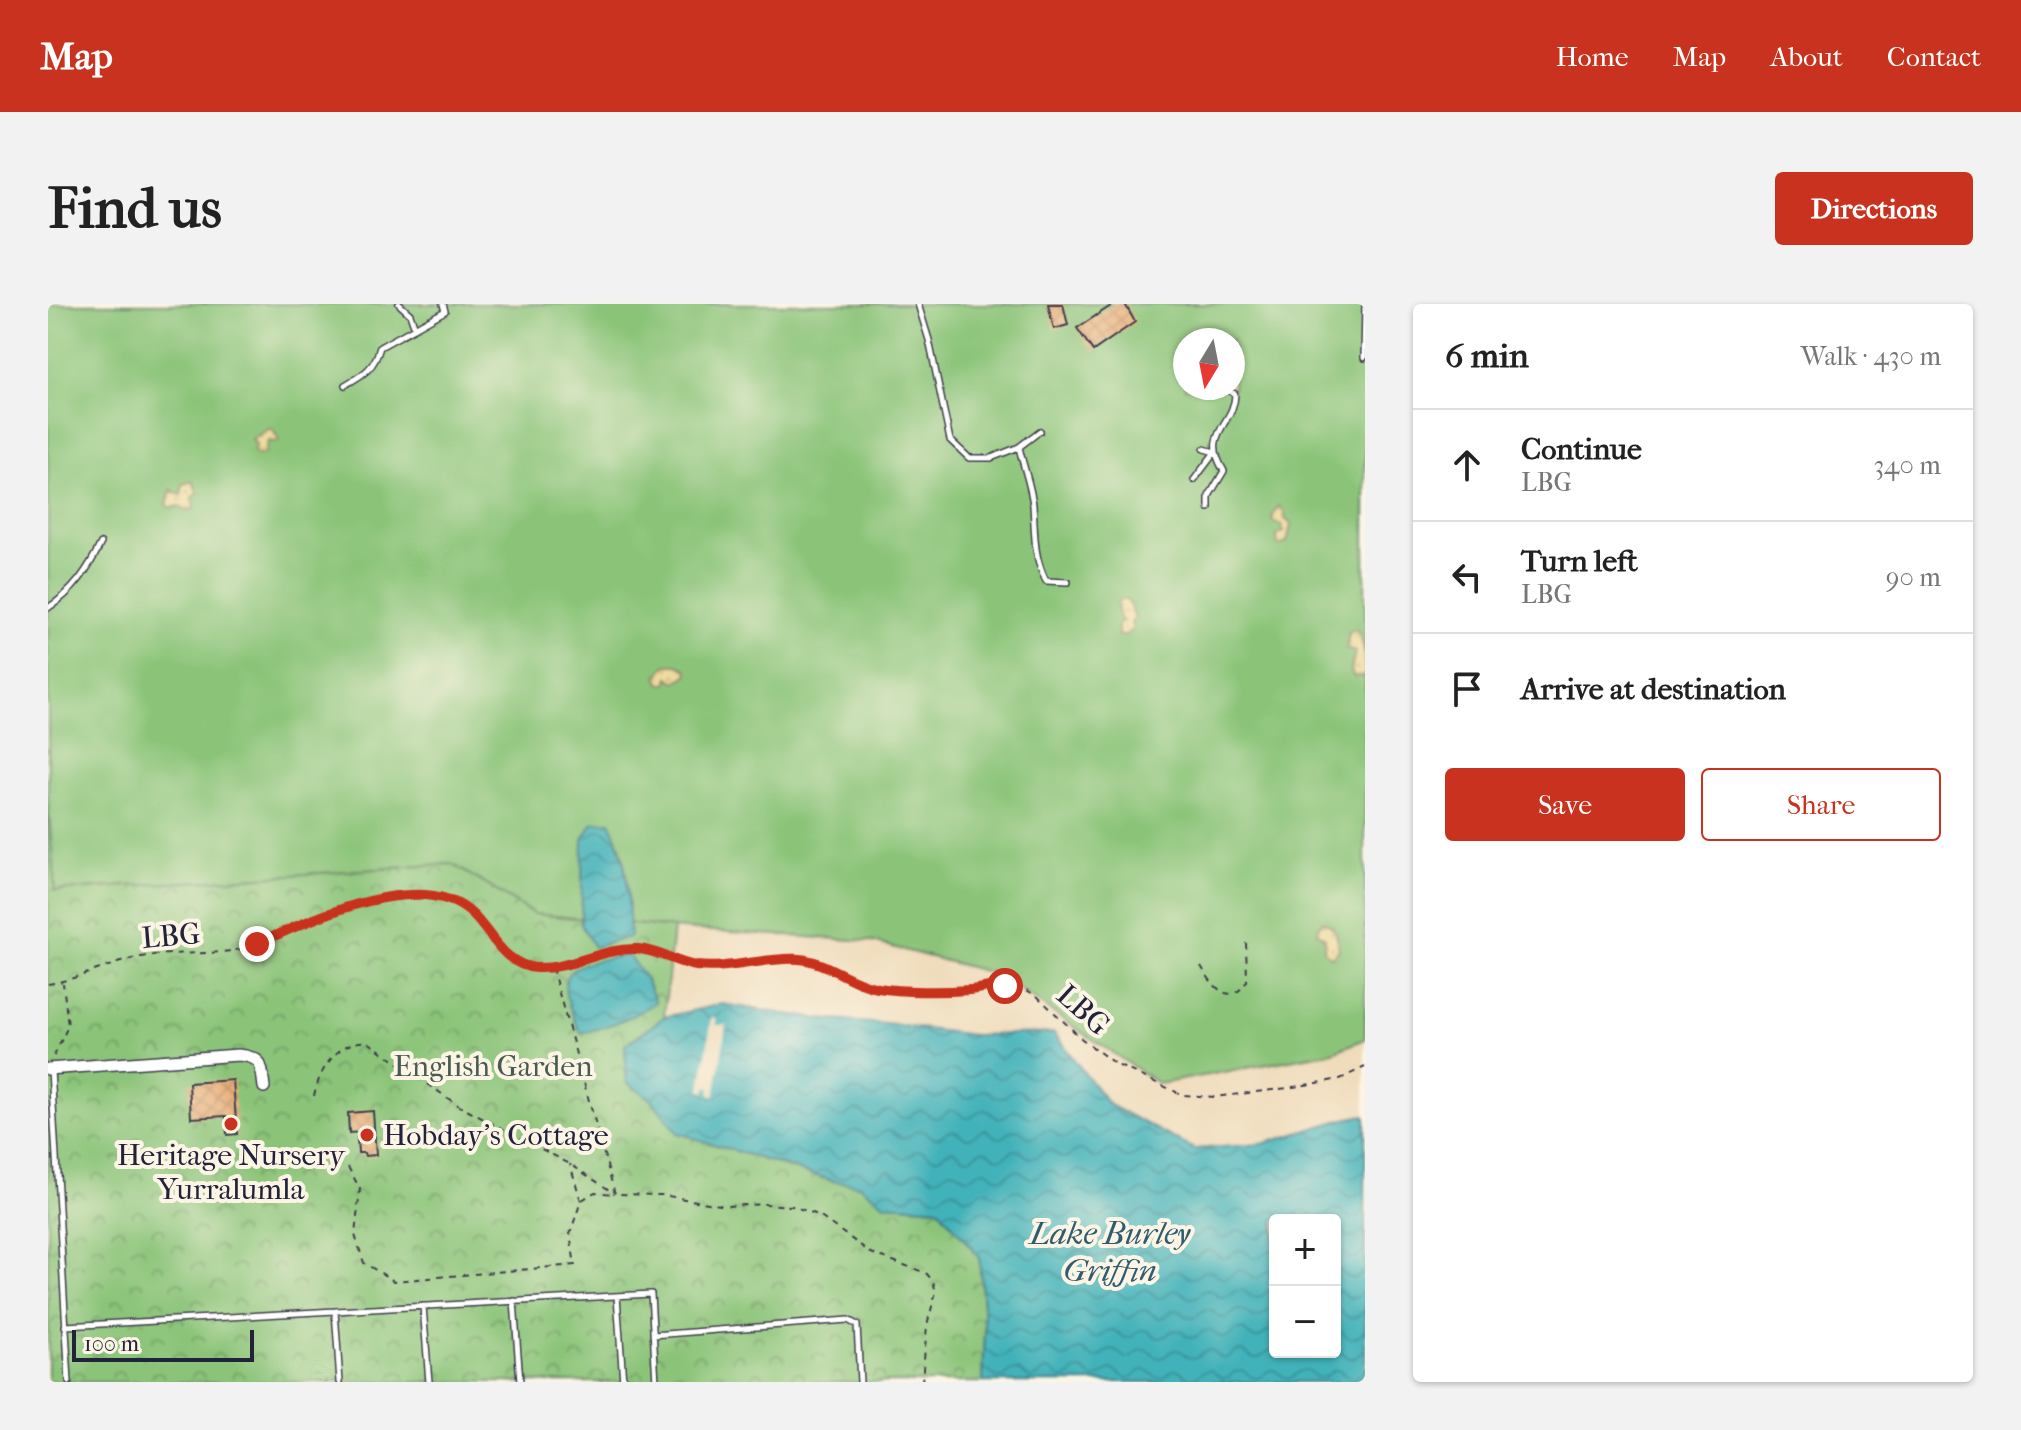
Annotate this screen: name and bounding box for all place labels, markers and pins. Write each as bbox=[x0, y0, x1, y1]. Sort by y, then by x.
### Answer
marker: Heritage Nursery Yurralumla bbox=[222, 1115, 240, 1133]
place label: Hobday’s Cottage bbox=[383, 1118, 609, 1153]
marker: Hobday’s Cottage bbox=[358, 1126, 376, 1144]
place label: Heritage Nursery Yurralumla bbox=[117, 1138, 346, 1207]

